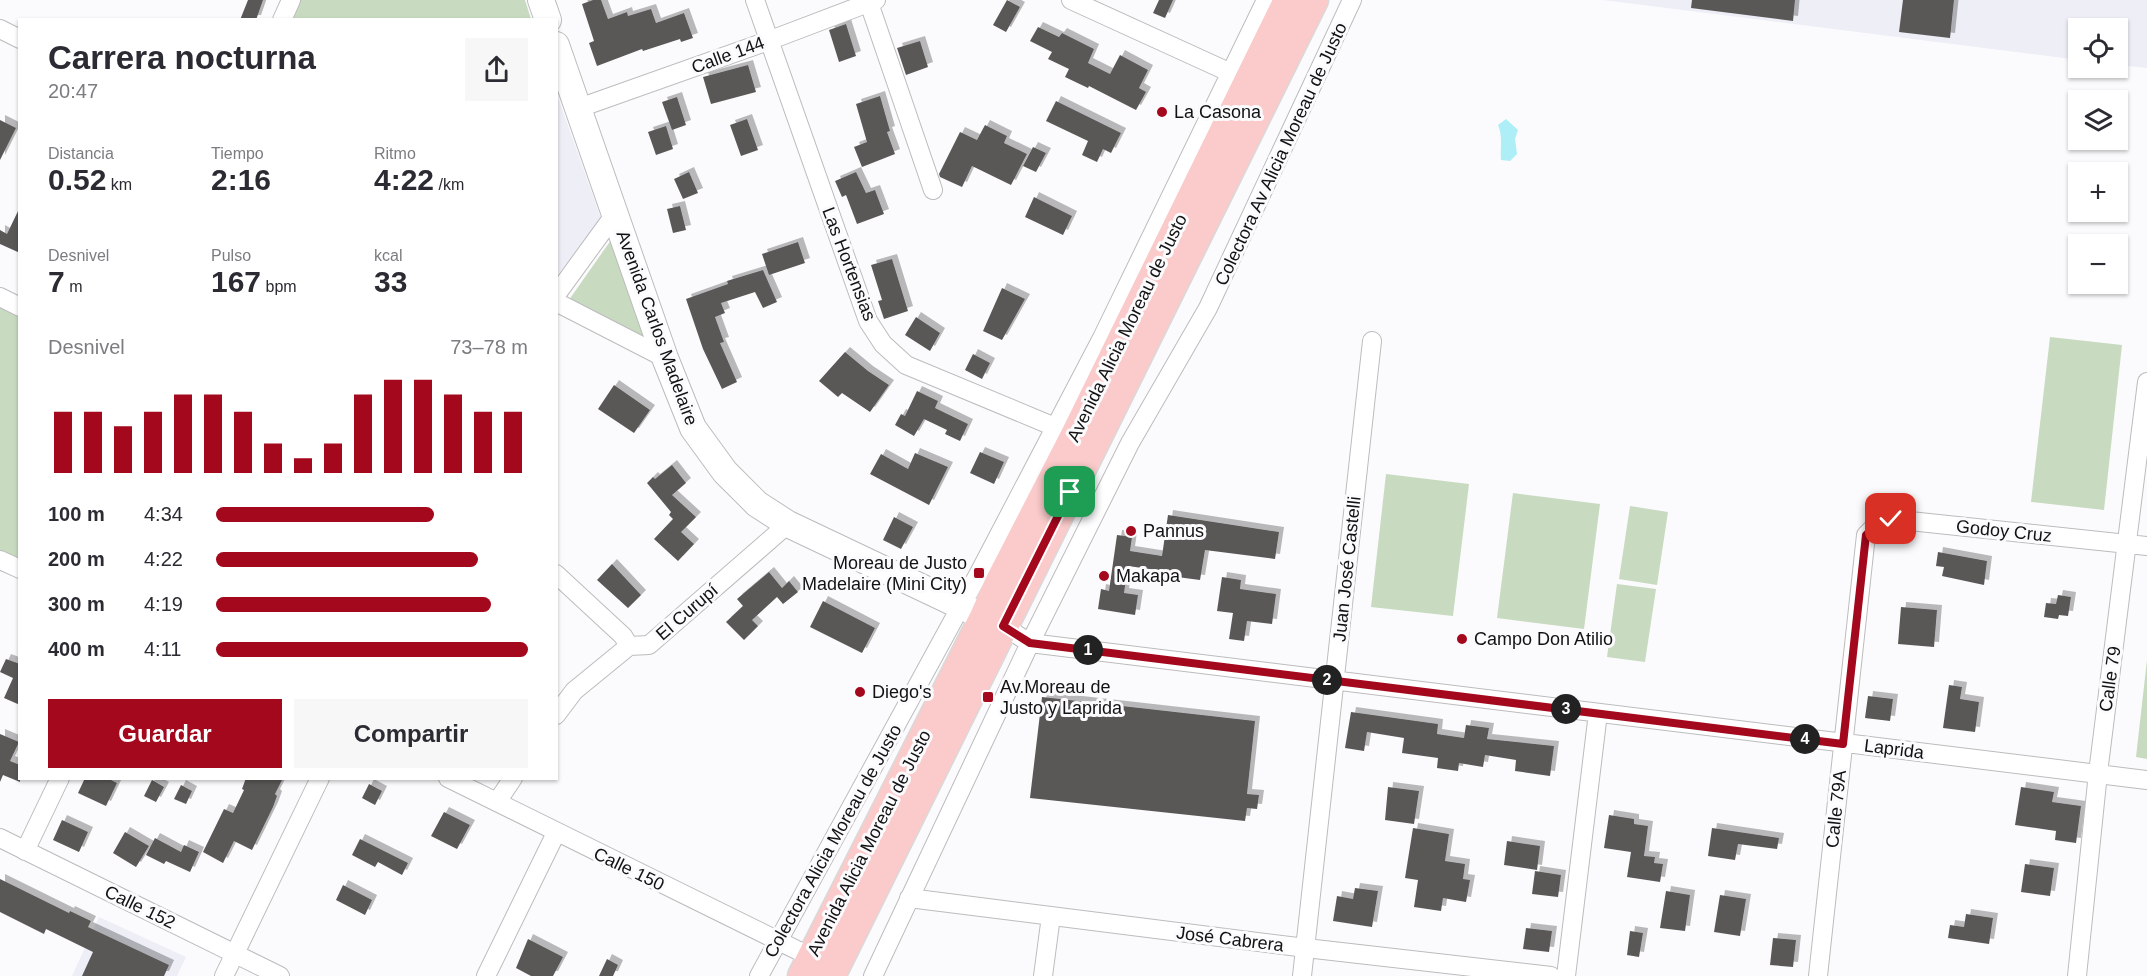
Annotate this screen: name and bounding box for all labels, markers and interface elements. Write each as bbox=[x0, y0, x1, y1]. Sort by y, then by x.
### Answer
map controls bbox=[2068, 18, 2128, 294]
button: locate bbox=[2068, 18, 2128, 78]
street label: Colectora Av Alicia Moreau de Justo bbox=[1211, 19, 1351, 289]
street label: Calle 144 bbox=[689, 33, 767, 77]
button: share bbox=[465, 38, 528, 101]
text: Carrera nocturna bbox=[48, 39, 316, 76]
text: 20:47 bbox=[48, 80, 98, 102]
button: layers bbox=[2068, 90, 2128, 150]
place label: La Casona bbox=[1174, 102, 1262, 122]
marker: La Casona bbox=[1155, 105, 1169, 119]
text: Distancia bbox=[48, 145, 114, 162]
text: Tiempo bbox=[211, 145, 264, 162]
text: Ritmo bbox=[374, 145, 416, 162]
button: + bbox=[2068, 162, 2128, 222]
text: 0.52 bbox=[48, 163, 106, 196]
text: 2:16 bbox=[211, 163, 271, 196]
text: 4:22 bbox=[374, 163, 434, 196]
text: km bbox=[106, 176, 132, 193]
text: /km bbox=[434, 176, 464, 193]
street label: Las Hortensias bbox=[818, 204, 880, 324]
street label: Avenida Alicia Moreau de Justo bbox=[1063, 211, 1191, 445]
street label: Avenida Carlos Madelaire bbox=[612, 228, 702, 428]
button: − bbox=[2068, 234, 2128, 294]
text: Desnivel bbox=[48, 247, 109, 264]
text: Pulso bbox=[211, 247, 251, 264]
text: kcal bbox=[374, 247, 402, 264]
text: 7 bbox=[48, 265, 65, 298]
text: 167 bbox=[211, 265, 261, 298]
text: 33 bbox=[374, 265, 407, 298]
text: m bbox=[65, 278, 82, 295]
text: bpm bbox=[261, 278, 297, 295]
text: Desnivel bbox=[48, 336, 125, 358]
text: 73–78 m bbox=[450, 336, 528, 358]
pin bbox=[1044, 466, 1095, 517]
icon: arrive bbox=[1053, 475, 1086, 508]
pin bbox=[1865, 493, 1916, 544]
street label: Juan José Castelli bbox=[1329, 495, 1365, 643]
icon: check bbox=[1874, 502, 1907, 535]
text: 100 m bbox=[48, 503, 105, 525]
text: 4:34 bbox=[144, 503, 183, 525]
street label: Godoy Cruz bbox=[1955, 516, 2053, 546]
place label: Pannus bbox=[1143, 521, 1204, 541]
marker: Pannus bbox=[1124, 524, 1138, 538]
text: 200 m bbox=[48, 548, 105, 570]
text: 4:22 bbox=[144, 548, 183, 570]
place label: Moreau de Justo Madelaire (Mini City) bbox=[802, 553, 967, 594]
marker: Moreau de Justo Madelaire (Mini City) bbox=[972, 566, 986, 580]
place label: Makapa bbox=[1116, 566, 1181, 586]
marker: Makapa bbox=[1097, 569, 1111, 583]
street label: El Curupí bbox=[652, 580, 722, 644]
text: 300 m bbox=[48, 593, 105, 615]
text: 4:19 bbox=[144, 593, 183, 615]
place label: Campo Don Atilio bbox=[1474, 629, 1613, 649]
marker: Campo Don Atilio bbox=[1455, 632, 1469, 646]
pin: 1 bbox=[1073, 635, 1103, 665]
text: 400 m bbox=[48, 638, 105, 660]
text: 4:11 bbox=[144, 638, 181, 660]
text: 1 bbox=[1084, 641, 1092, 658]
street label: Calle 79 bbox=[2096, 645, 2124, 713]
pin: 2 bbox=[1312, 665, 1342, 695]
text: 2 bbox=[1323, 671, 1331, 688]
place label: Av.Moreau de Justo y Laprida bbox=[1000, 677, 1123, 718]
place label: Diego's bbox=[872, 682, 931, 702]
marker: Diego's bbox=[853, 685, 867, 699]
marker: Av.Moreau de Justo y Laprida bbox=[981, 690, 995, 704]
pin: 3 bbox=[1551, 694, 1581, 724]
button: Guardar bbox=[48, 699, 282, 768]
button: Compartir bbox=[294, 699, 528, 768]
text: 3 bbox=[1562, 700, 1570, 717]
street label: Colectora Alicia Moreau de Justo bbox=[760, 721, 906, 961]
pin: 4 bbox=[1790, 724, 1820, 754]
street label: Avenida Alicia Moreau de Justo bbox=[803, 727, 935, 959]
text: 4 bbox=[1801, 730, 1809, 747]
street label: Laprida bbox=[1863, 735, 1926, 763]
street label: Calle 79A bbox=[1822, 769, 1850, 849]
street label: Calle 150 bbox=[590, 843, 668, 895]
street label: Calle 152 bbox=[101, 881, 179, 933]
street label: José Cabrera bbox=[1175, 922, 1286, 956]

